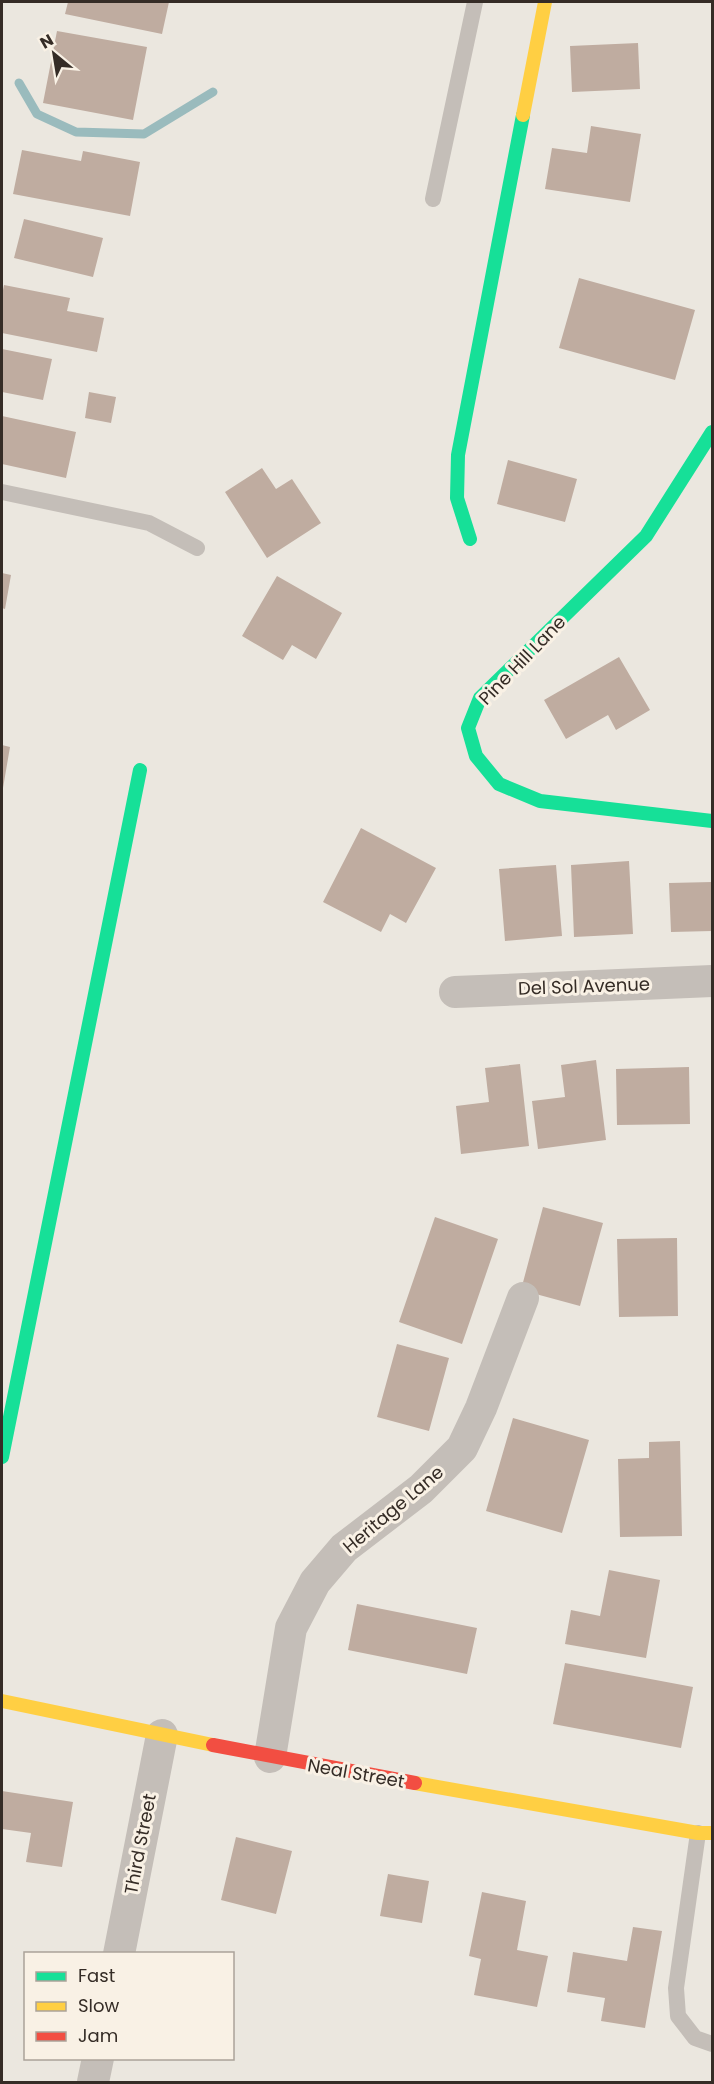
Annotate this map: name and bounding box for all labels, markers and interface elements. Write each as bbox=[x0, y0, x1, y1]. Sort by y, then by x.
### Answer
north arrow bbox=[24, 24, 84, 84]
text: N bbox=[36, 28, 58, 54]
street label: Pine Hill Lane bbox=[473, 610, 571, 710]
street label: Del Sol Avenue bbox=[518, 971, 650, 1001]
street label: Heritage Lane bbox=[337, 1459, 449, 1559]
street label: Neal Street bbox=[306, 1752, 406, 1794]
street label: Third Street bbox=[118, 1792, 162, 1896]
legend bbox=[24, 1952, 234, 2060]
text: Fast bbox=[78, 1963, 115, 1988]
text: Slow bbox=[78, 1993, 120, 2018]
text: Jam bbox=[78, 2023, 118, 2048]

